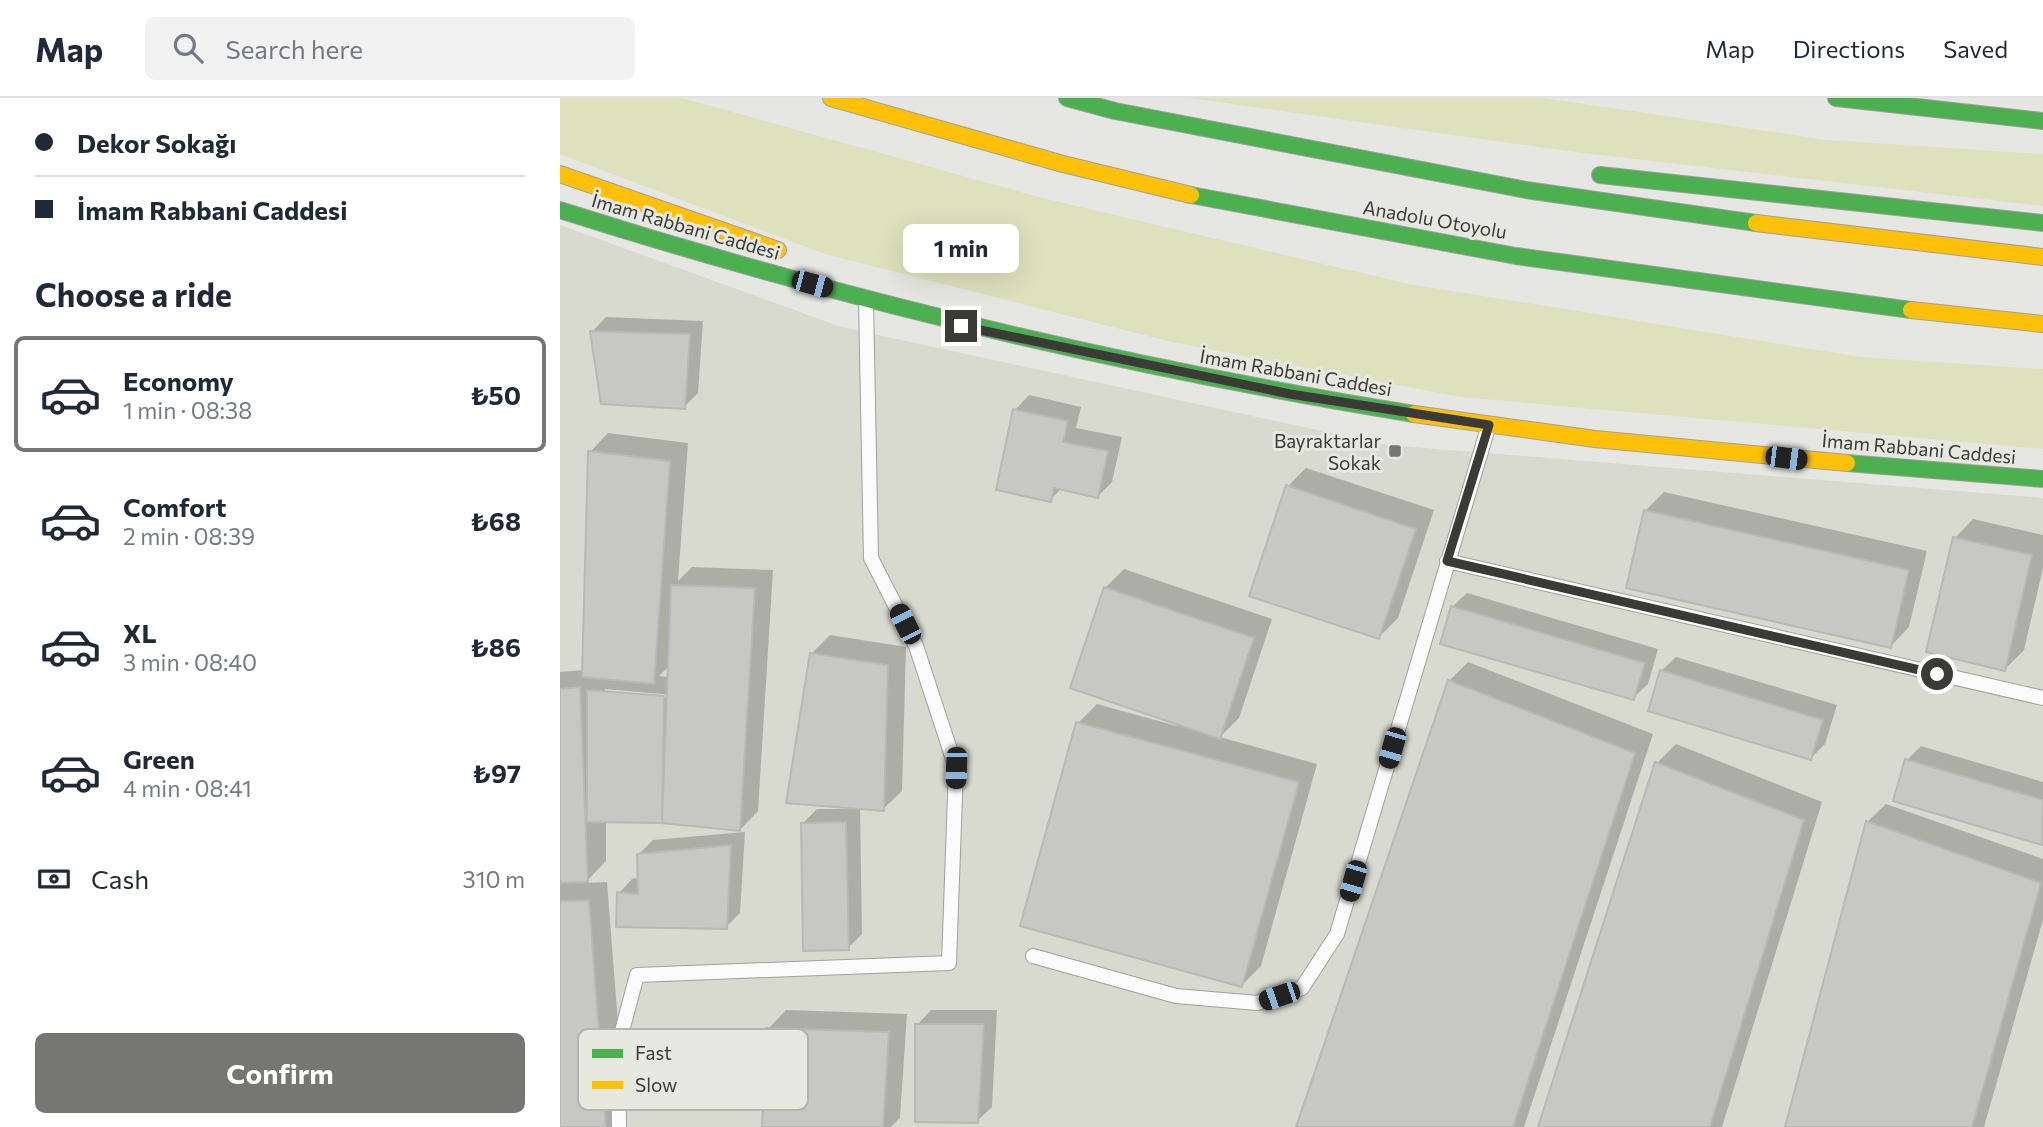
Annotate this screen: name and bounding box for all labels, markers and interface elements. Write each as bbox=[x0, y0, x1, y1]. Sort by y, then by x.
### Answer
search box bbox=[145, 17, 635, 80]
text: Map bbox=[35, 28, 103, 69]
icon: search bbox=[169, 29, 207, 67]
text: Search here bbox=[225, 33, 363, 64]
text: Map bbox=[1705, 34, 1755, 63]
text: Directions bbox=[1793, 34, 1905, 63]
text: Saved bbox=[1943, 34, 2008, 63]
text: Dekor Sokağı bbox=[77, 127, 237, 158]
street label: İmam Rabbani Caddesi bbox=[589, 188, 783, 264]
text: İmam Rabbani Caddesi bbox=[77, 194, 347, 225]
street label: Anadolu Otoyolu bbox=[1361, 195, 1509, 243]
callout: 1 min bbox=[903, 224, 1019, 274]
text: 1 min bbox=[934, 234, 988, 262]
car bbox=[789, 268, 836, 300]
text: Choose a ride bbox=[35, 274, 232, 314]
route end bbox=[945, 310, 977, 342]
street label: İmam Rabbani Caddesi bbox=[1198, 344, 1394, 400]
icon: car bbox=[39, 363, 102, 426]
text: Economy bbox=[123, 365, 234, 396]
text: ₺50 bbox=[470, 379, 521, 410]
text: 1 min · 08:38 bbox=[123, 396, 252, 424]
street label: İmam Rabbani Caddesi bbox=[1821, 428, 2017, 468]
place label: Bayraktarlar Sokak bbox=[1274, 429, 1381, 474]
marker: Bayraktarlar Sokak bbox=[1387, 443, 1403, 459]
car bbox=[1764, 445, 1809, 471]
icon: car bbox=[39, 489, 102, 552]
text: Comfort bbox=[123, 491, 226, 522]
text: ₺68 bbox=[470, 505, 521, 536]
text: 2 min · 08:39 bbox=[123, 522, 255, 550]
car bbox=[887, 601, 924, 647]
icon: car bbox=[39, 615, 102, 678]
text: XL bbox=[123, 617, 157, 648]
text: ₺86 bbox=[470, 631, 521, 662]
text: 3 min · 08:40 bbox=[123, 648, 257, 676]
route start bbox=[1921, 658, 1953, 690]
car bbox=[1377, 725, 1408, 771]
icon: car bbox=[39, 741, 102, 804]
text: Green bbox=[123, 743, 195, 774]
car bbox=[945, 747, 968, 789]
text: ₺97 bbox=[472, 757, 521, 788]
text: 4 min · 08:41 bbox=[123, 774, 252, 802]
car bbox=[1338, 858, 1369, 904]
icon: cash bbox=[35, 860, 73, 898]
text: Cash bbox=[91, 863, 149, 894]
text: 310 m bbox=[463, 865, 525, 893]
car bbox=[1256, 979, 1303, 1013]
legend bbox=[578, 1029, 808, 1110]
button: Confirm bbox=[35, 1033, 525, 1113]
text: Fast bbox=[635, 1041, 672, 1064]
text: Slow bbox=[635, 1073, 677, 1096]

